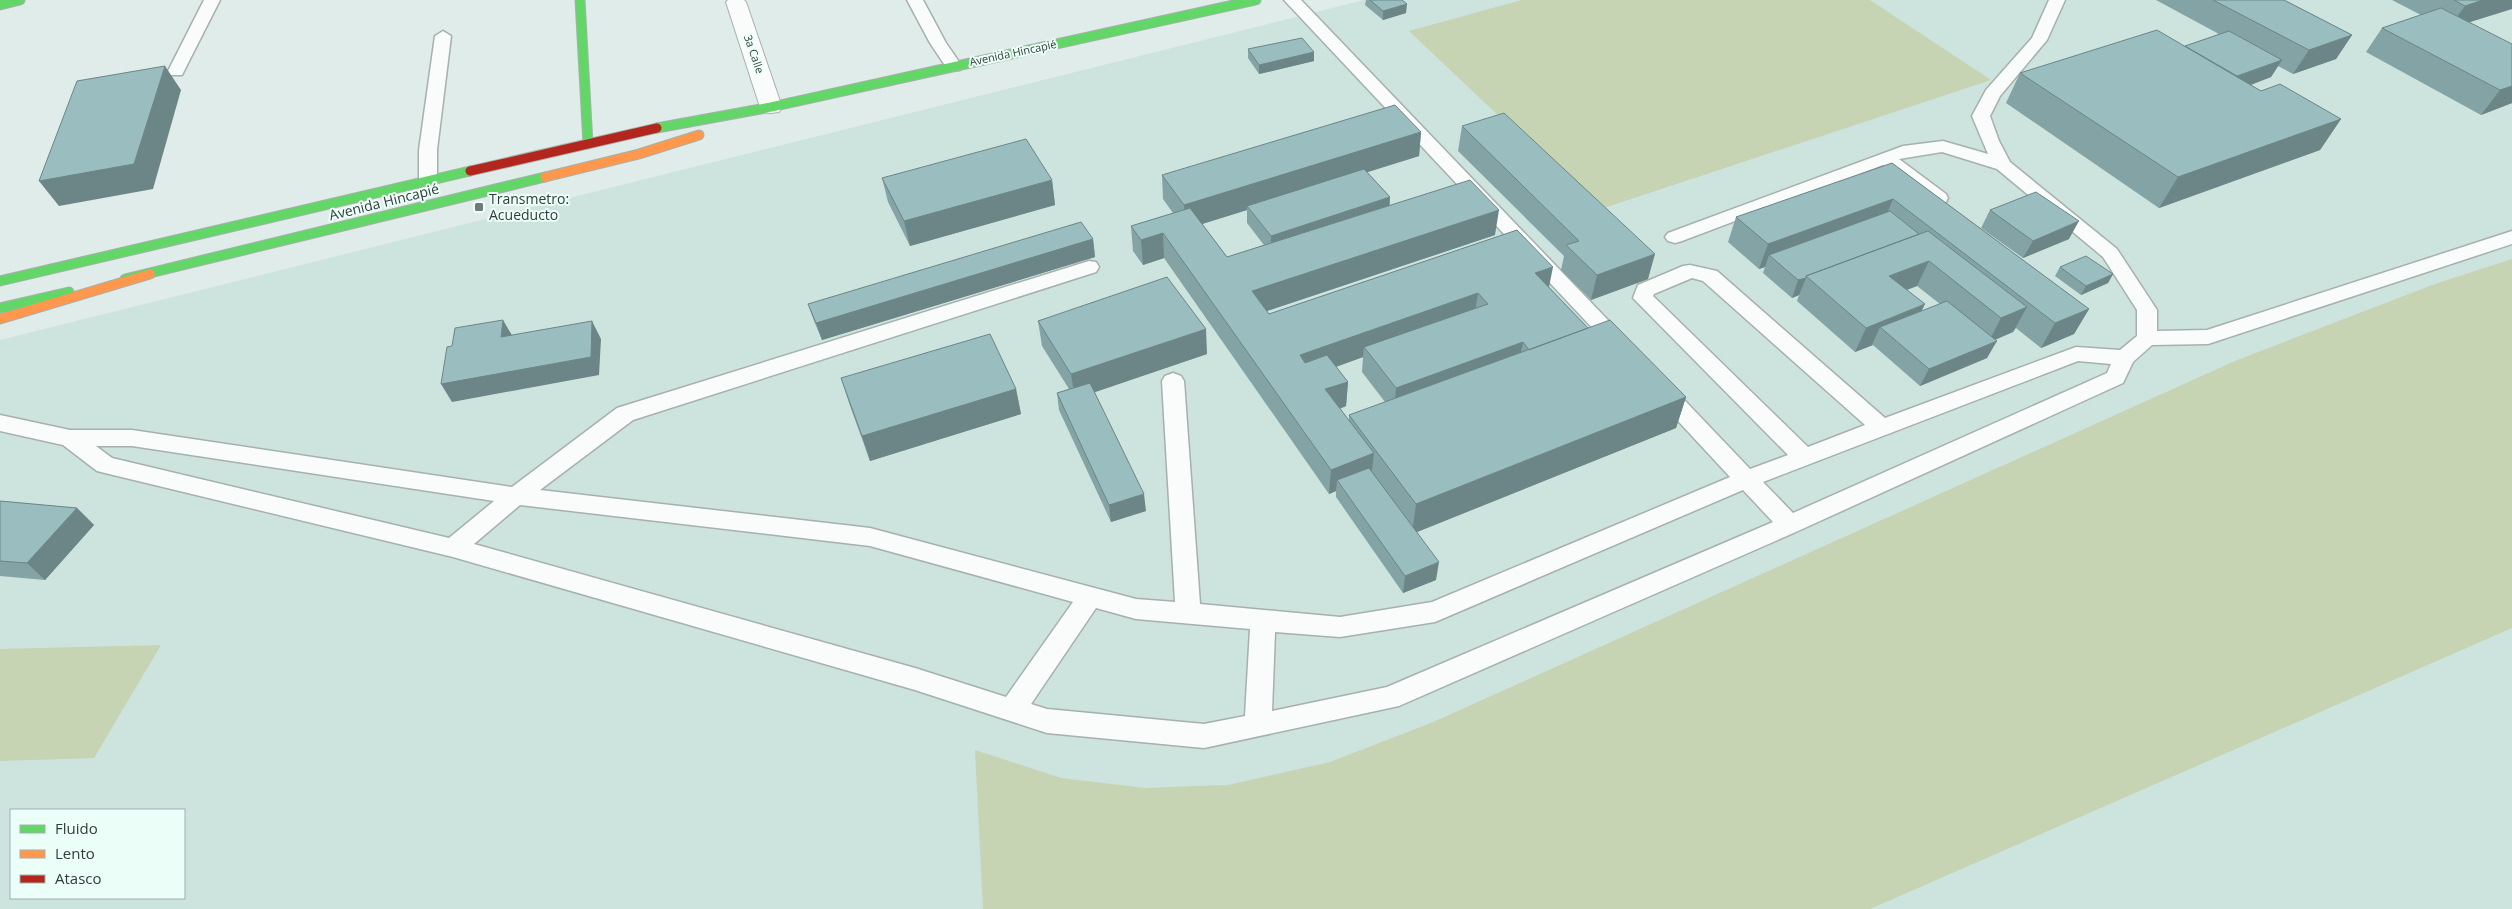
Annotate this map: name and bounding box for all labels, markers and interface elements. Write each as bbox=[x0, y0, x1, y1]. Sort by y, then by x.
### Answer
street label: 3a Calle bbox=[741, 32, 768, 75]
street label: Avenida Hincapié bbox=[968, 36, 1058, 69]
street label: Avenida Hincapié bbox=[327, 179, 441, 224]
place label: Transmetro: Acueducto bbox=[489, 189, 569, 224]
marker: Transmetro: Acueducto bbox=[473, 201, 485, 213]
legend bbox=[10, 809, 185, 899]
text: Fluido bbox=[55, 818, 98, 838]
text: Lento bbox=[55, 843, 95, 863]
text: Atasco bbox=[55, 868, 102, 888]

